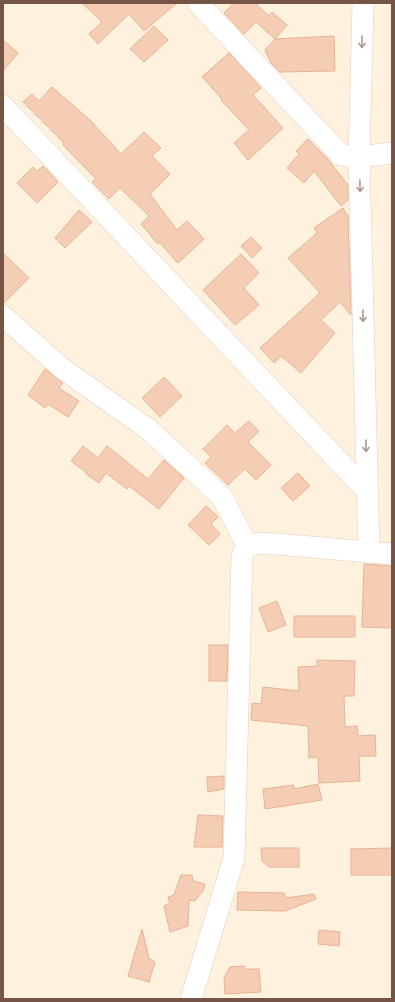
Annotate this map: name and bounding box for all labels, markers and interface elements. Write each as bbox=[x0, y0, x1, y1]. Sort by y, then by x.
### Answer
one-way arrow bbox=[358, 35, 366, 48]
one-way arrow bbox=[356, 179, 364, 192]
one-way arrow bbox=[359, 309, 367, 322]
one-way arrow bbox=[362, 439, 370, 452]

